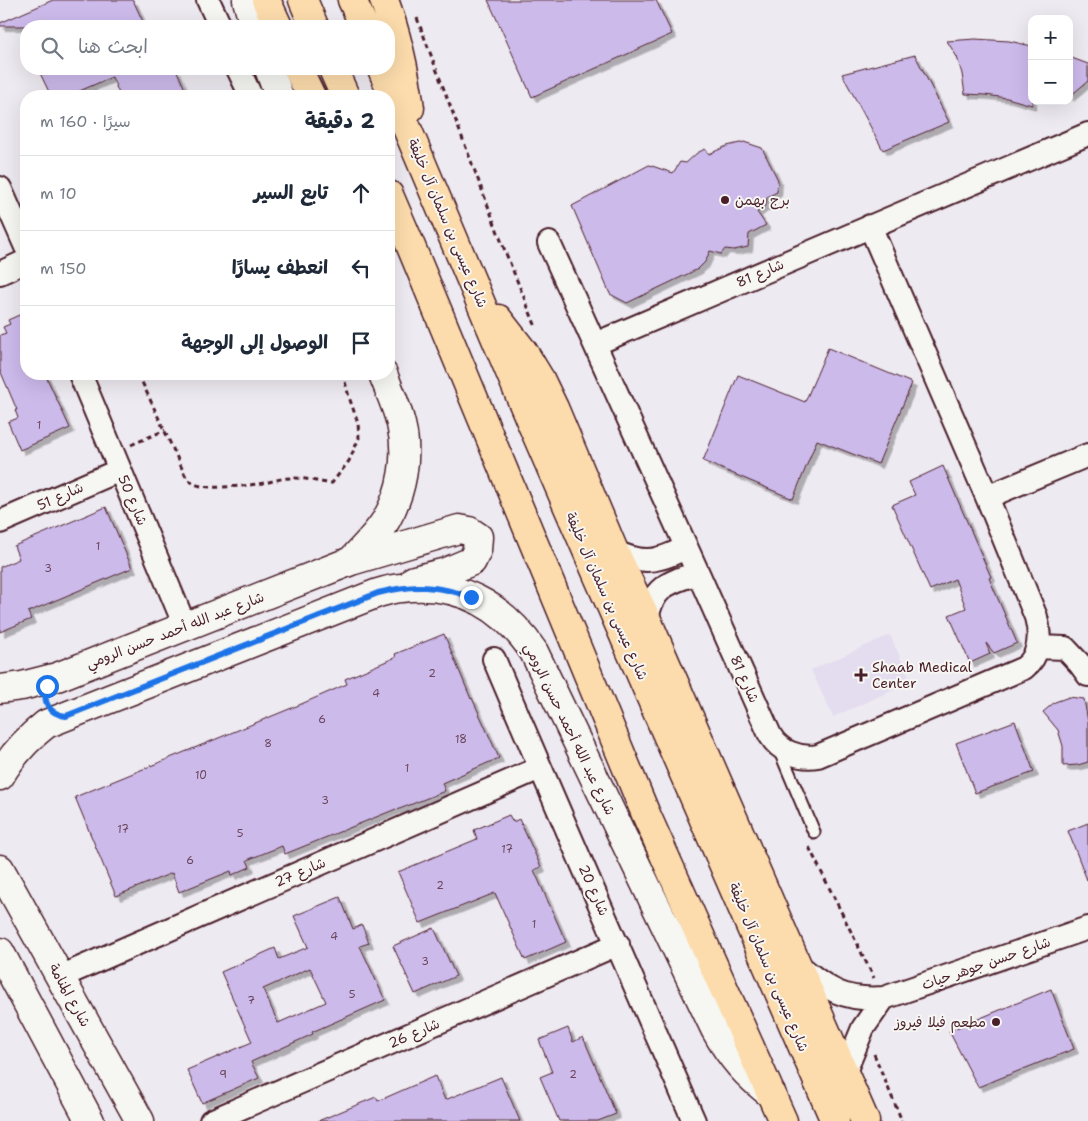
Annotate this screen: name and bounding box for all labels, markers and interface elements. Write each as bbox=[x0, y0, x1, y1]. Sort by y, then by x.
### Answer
map controls bbox=[1028, 15, 1073, 105]
button: + bbox=[1028, 15, 1073, 60]
search box bbox=[20, 20, 395, 75]
icon: search bbox=[38, 34, 66, 62]
text: ابحث هنا bbox=[78, 34, 148, 59]
button: − bbox=[1028, 60, 1073, 105]
text: 2 دقيقة bbox=[305, 107, 375, 135]
text: سيرًا · 160 m bbox=[40, 111, 131, 132]
street label: شارع عيسى بن سلمان آل خليفة bbox=[403, 136, 492, 311]
icon: ahead bbox=[347, 179, 375, 207]
text: تابع السير bbox=[254, 180, 328, 205]
text: 10 m bbox=[40, 183, 77, 204]
place label: برج بهمن bbox=[735, 191, 790, 210]
marker: برج بهمن bbox=[719, 194, 731, 206]
icon: left bbox=[347, 254, 375, 282]
text: انعطف يسارًا bbox=[232, 255, 328, 280]
street label: شارع 81 bbox=[733, 255, 787, 292]
text: 150 m bbox=[40, 258, 87, 279]
icon: arrive bbox=[347, 329, 375, 357]
text: الوصول إلى الوجهة bbox=[181, 330, 328, 355]
house number: 1 bbox=[37, 418, 41, 433]
street label: شارع 50 bbox=[113, 472, 152, 528]
street label: شارع 51 bbox=[34, 478, 86, 515]
street label: شارع عيسى بن سلمان آل خليفة bbox=[561, 509, 652, 683]
house number: 1 bbox=[96, 539, 100, 554]
house number: 3 bbox=[44, 561, 52, 576]
route end bbox=[460, 586, 483, 609]
street label: شارع عبد الله أحمد حسن الرومي bbox=[83, 588, 268, 676]
street label: شارع عبد الله أحمد حسن الرومي bbox=[517, 640, 620, 820]
street label: شارع 81 bbox=[726, 652, 763, 706]
place label: Shaab Medical Center bbox=[872, 658, 973, 692]
house number: 2 bbox=[428, 666, 436, 681]
marker: Shaab Medical Center bbox=[854, 668, 868, 682]
route start bbox=[36, 675, 59, 698]
house number: 4 bbox=[372, 686, 380, 701]
house number: 6 bbox=[318, 712, 326, 727]
house number: 18 bbox=[455, 732, 467, 747]
house number: 8 bbox=[264, 736, 272, 751]
house number: 1 bbox=[405, 761, 409, 776]
house number: 10 bbox=[195, 768, 207, 783]
house number: 3 bbox=[321, 793, 329, 808]
house number: 17 bbox=[117, 822, 129, 837]
house number: 5 bbox=[237, 826, 244, 841]
house number: 17 bbox=[501, 842, 513, 857]
house number: 6 bbox=[186, 853, 194, 868]
street label: شارع 27 bbox=[272, 853, 329, 892]
street label: شارع 20 bbox=[574, 862, 613, 919]
house number: 2 bbox=[436, 878, 444, 893]
street label: شارع عيسى بن سلمان آل خليفة bbox=[724, 880, 813, 1055]
house number: 1 bbox=[532, 917, 536, 932]
house number: 4 bbox=[330, 929, 338, 944]
street label: شارع حسن جوهر حيات bbox=[919, 933, 1053, 994]
house number: 3 bbox=[421, 954, 429, 969]
street label: شارع المنامة bbox=[44, 960, 95, 1030]
house number: 5 bbox=[349, 987, 356, 1002]
house number: 7 bbox=[247, 993, 255, 1008]
place label: مطعم فيلا فيروز bbox=[894, 1013, 986, 1033]
street label: شارع 26 bbox=[386, 1014, 443, 1053]
marker: مطعم فيلا فيروز bbox=[990, 1016, 1002, 1028]
house number: 9 bbox=[219, 1067, 227, 1082]
house number: 2 bbox=[569, 1067, 577, 1082]

